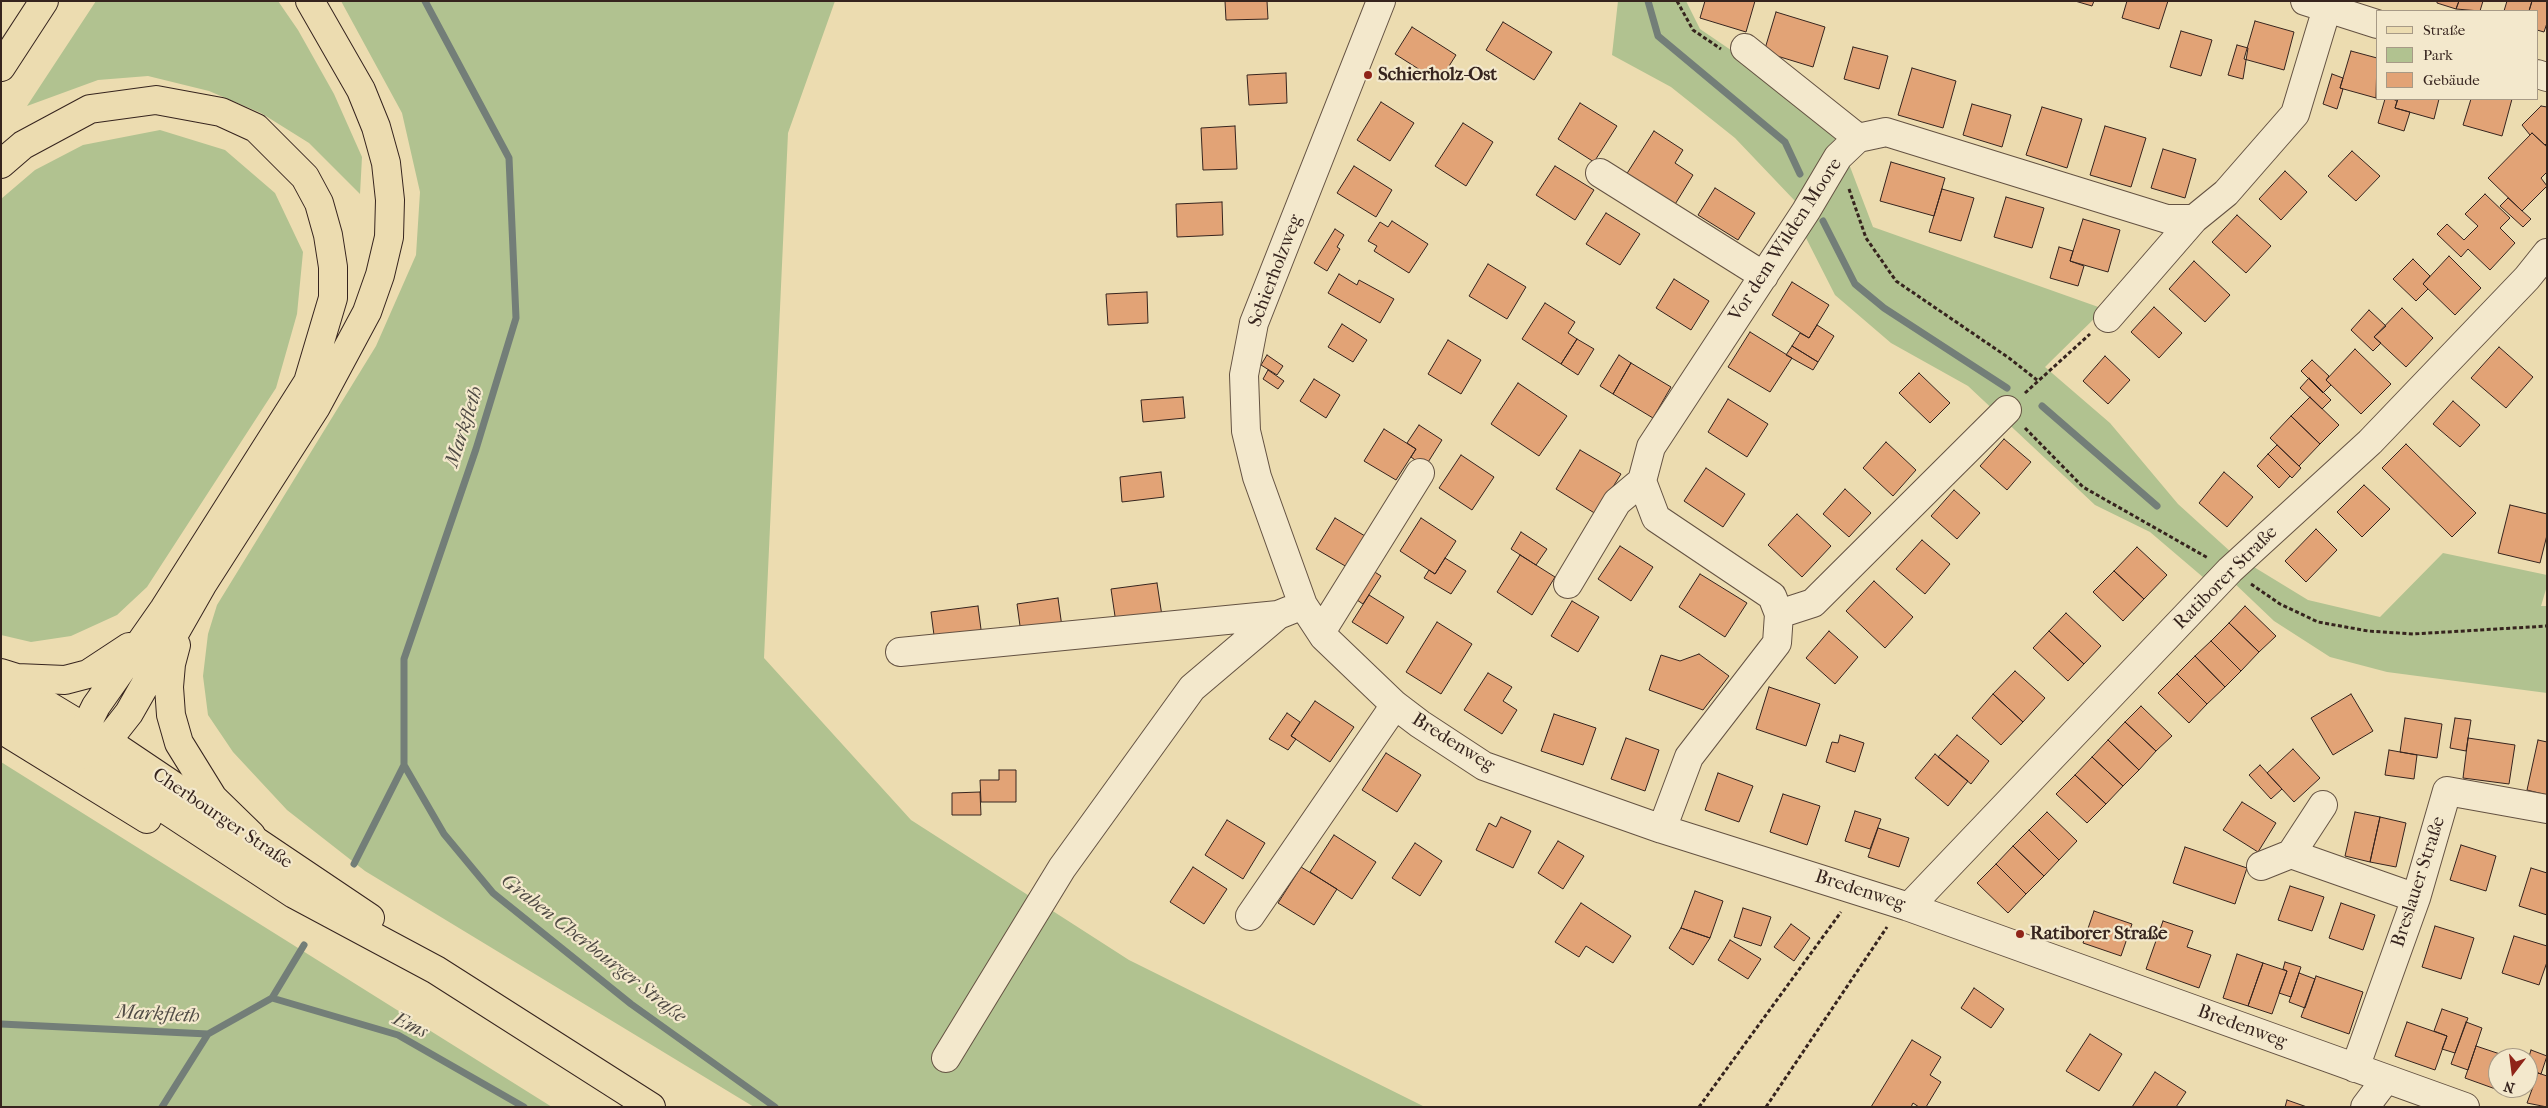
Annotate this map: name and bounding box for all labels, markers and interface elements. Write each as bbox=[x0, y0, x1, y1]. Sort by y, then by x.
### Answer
legend bbox=[2376, 10, 2538, 100]
text: Straße bbox=[2423, 21, 2465, 39]
text: Park bbox=[2423, 46, 2453, 64]
place label: Schierholz-Ost bbox=[1378, 64, 1497, 86]
marker: Schierholz-Ost bbox=[1362, 69, 1374, 81]
text: Gebäude bbox=[2423, 71, 2480, 89]
street label: Vor dem Wilden Moore bbox=[1725, 154, 1847, 326]
street label: Schierholzweg bbox=[1244, 212, 1308, 330]
water label: Markfleth bbox=[441, 384, 489, 470]
street label: Ratiborer Straße bbox=[2169, 521, 2283, 635]
street label: Bredenweg bbox=[1407, 709, 1499, 777]
street label: Cherbourger Straße bbox=[148, 764, 296, 874]
street label: Breslauer Straße bbox=[2387, 814, 2451, 950]
street label: Bredenweg bbox=[1812, 866, 1908, 916]
water label: Graben Cherbourger Straße bbox=[496, 869, 690, 1029]
place label: Ratiborer Straße bbox=[2030, 923, 2167, 945]
marker: Ratiborer Straße bbox=[2014, 928, 2026, 940]
street label: Bredenweg bbox=[2194, 1000, 2290, 1054]
water label: Markfleth bbox=[116, 1001, 200, 1029]
water label: Ems bbox=[389, 1008, 431, 1044]
north arrow bbox=[2488, 1048, 2538, 1098]
text: N bbox=[2502, 1077, 2517, 1097]

